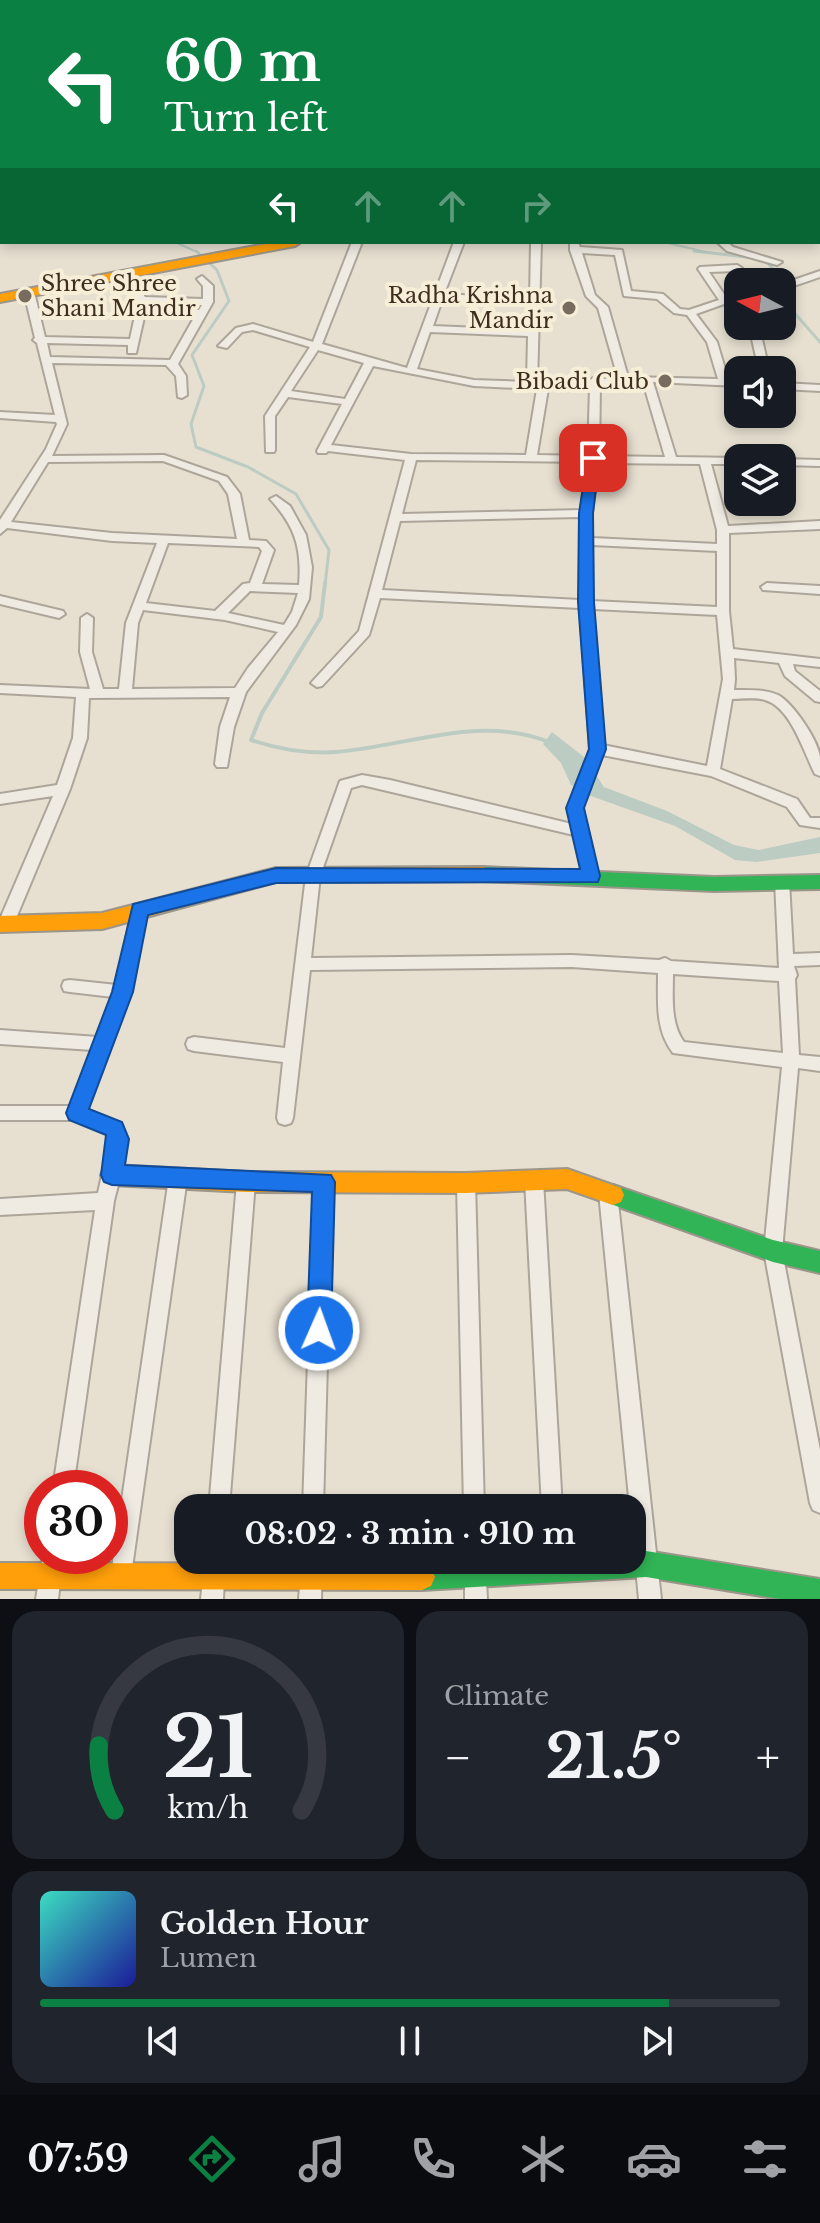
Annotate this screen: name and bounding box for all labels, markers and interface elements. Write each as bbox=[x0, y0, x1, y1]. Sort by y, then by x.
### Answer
text: 60 m bbox=[164, 27, 321, 96]
icon: left bbox=[32, 32, 136, 136]
text: Turn left bbox=[164, 96, 328, 141]
icon: left bbox=[262, 184, 306, 228]
icon: ahead bbox=[346, 184, 390, 228]
icon: ahead bbox=[430, 184, 474, 228]
icon: right bbox=[514, 184, 558, 228]
north arrow bbox=[724, 268, 796, 340]
map controls bbox=[724, 268, 796, 516]
place label: Shree Shree Shani Mandir bbox=[41, 270, 196, 322]
place label: Radha Krishna Mandir bbox=[388, 282, 554, 334]
marker: Shree Shree Shani Mandir bbox=[16, 287, 34, 305]
marker: Radha Krishna Mandir bbox=[560, 299, 578, 317]
button: sound bbox=[724, 356, 796, 428]
place label: Bibadi Club bbox=[515, 368, 649, 395]
marker: Bibadi Club bbox=[656, 372, 674, 390]
pin bbox=[559, 424, 627, 492]
icon: arrive bbox=[571, 436, 615, 480]
button: layers bbox=[724, 444, 796, 516]
position arrow bbox=[277, 1288, 361, 1372]
speed limit sign: 30 bbox=[24, 1470, 128, 1574]
text: 08:02 · 3 min · 910 m bbox=[244, 1515, 576, 1552]
text: Climate bbox=[444, 1680, 549, 1712]
text: 21 bbox=[163, 1696, 253, 1799]
text: 21.5° bbox=[546, 1720, 682, 1794]
text: − bbox=[444, 1730, 472, 1785]
text: + bbox=[756, 1730, 780, 1785]
text: km/h bbox=[167, 1790, 249, 1826]
text: Golden Hour bbox=[160, 1905, 369, 1942]
text: Lumen bbox=[160, 1942, 257, 1974]
icon: previous bbox=[141, 2019, 185, 2063]
icon: pause bbox=[388, 2019, 432, 2063]
icon: next bbox=[635, 2019, 679, 2063]
icon: directions bbox=[184, 2131, 240, 2187]
icon: music bbox=[294, 2131, 350, 2187]
icon: phone bbox=[405, 2131, 461, 2187]
icon: climate bbox=[515, 2131, 571, 2187]
icon: car bbox=[626, 2131, 682, 2187]
icon: filters bbox=[737, 2131, 793, 2187]
text: 07:59 bbox=[27, 2137, 129, 2182]

